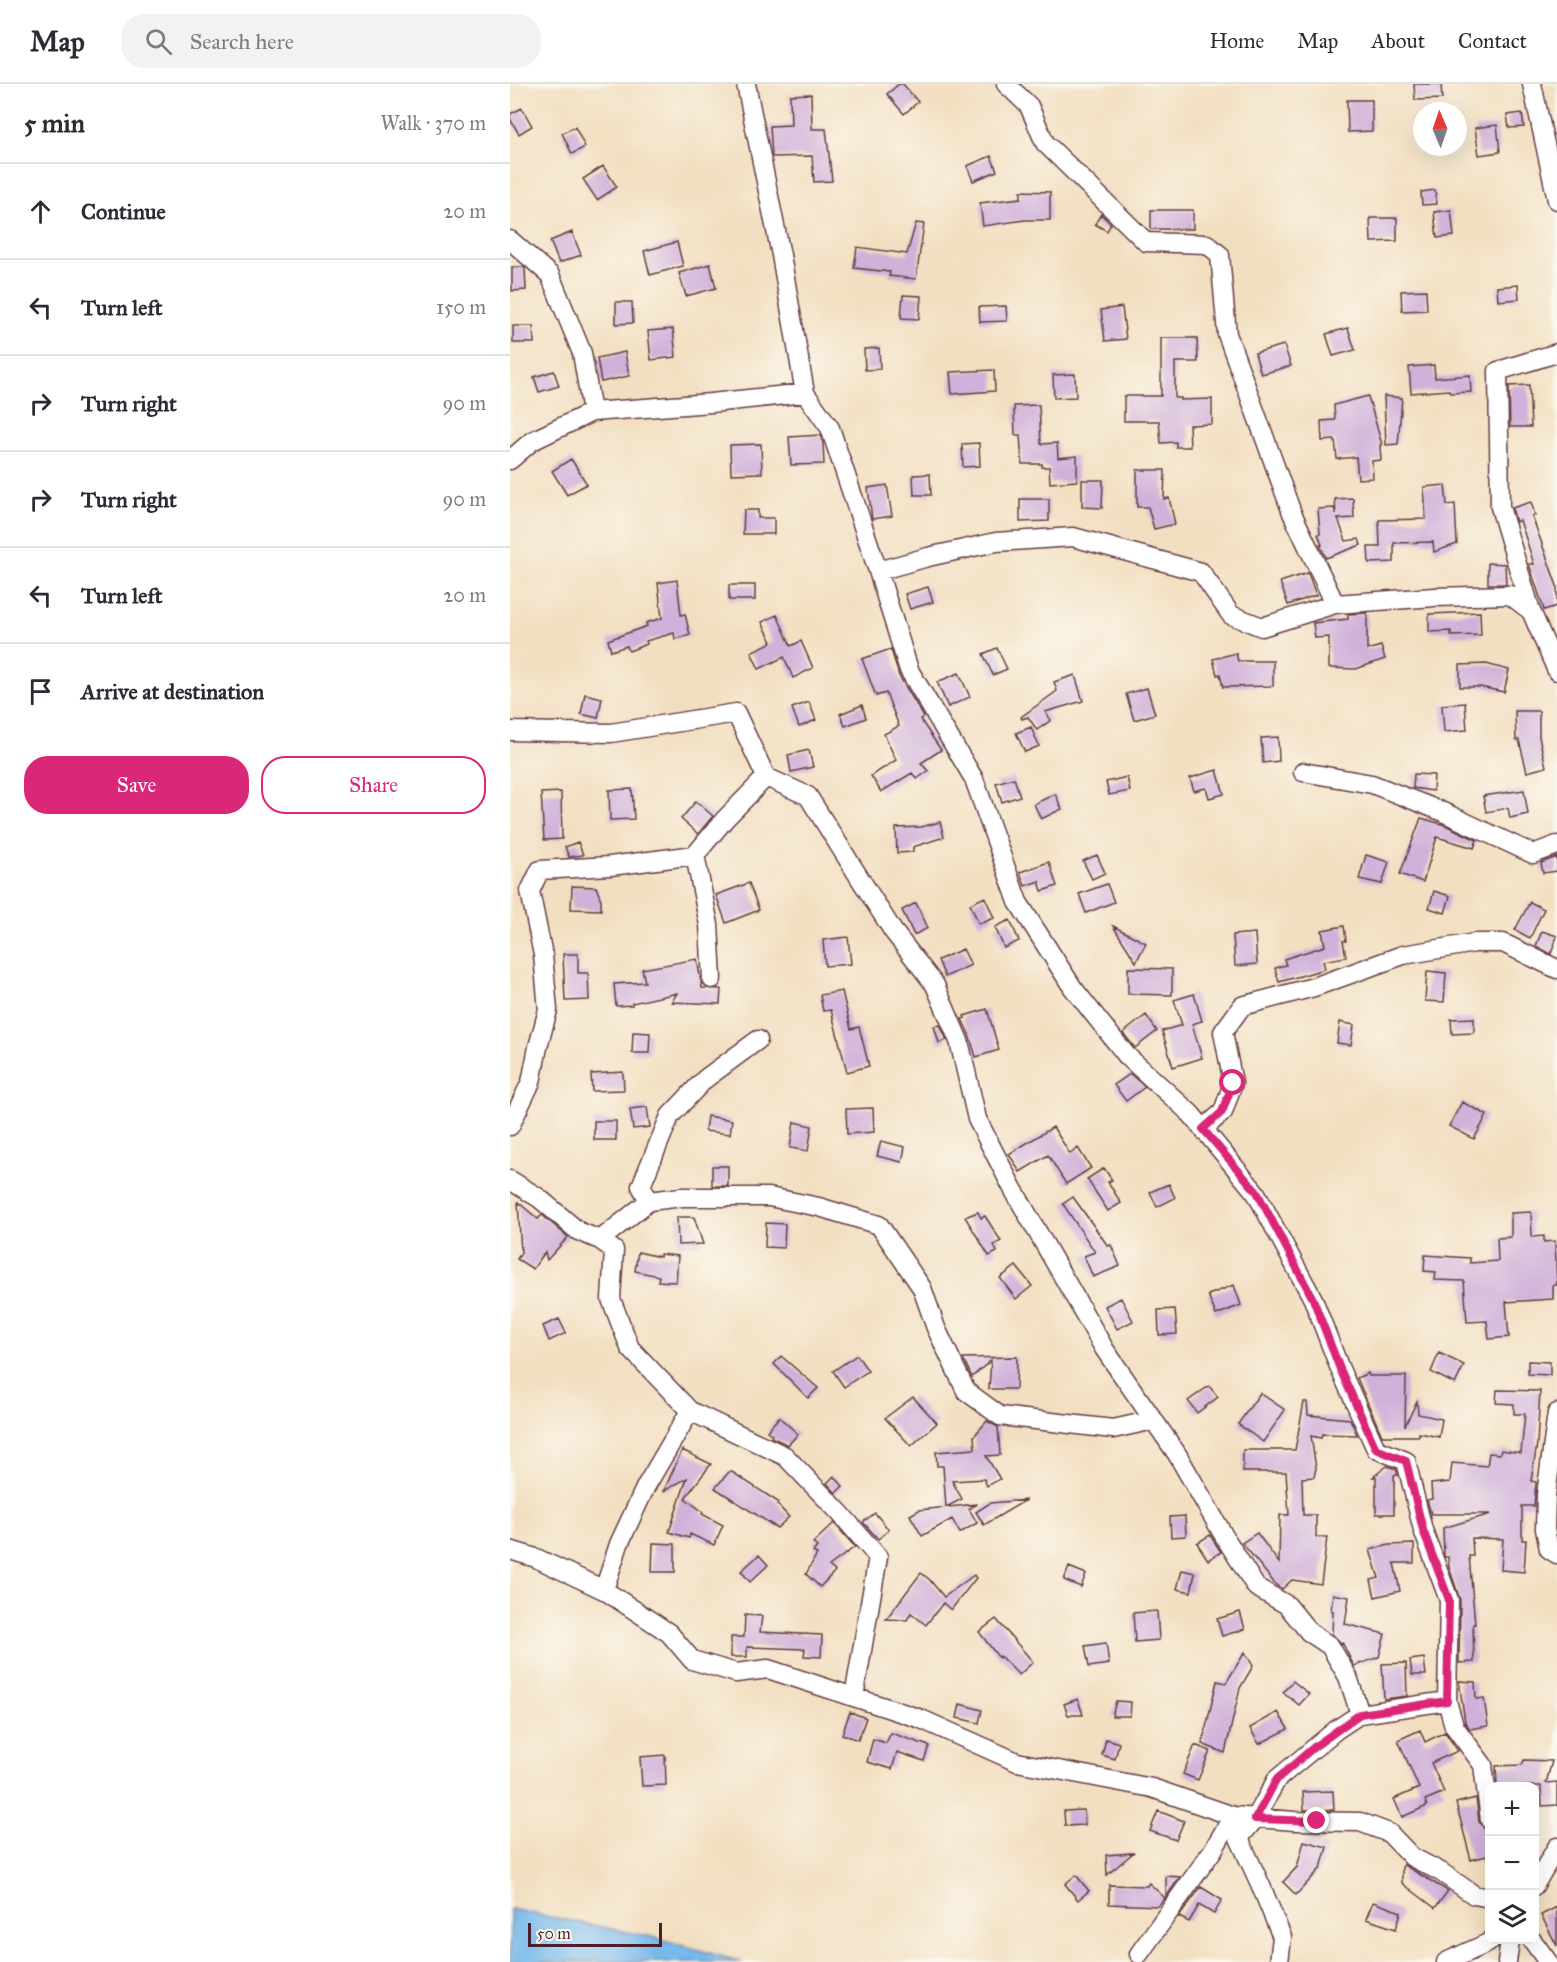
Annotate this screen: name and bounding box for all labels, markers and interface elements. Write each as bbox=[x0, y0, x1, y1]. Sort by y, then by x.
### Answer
search box bbox=[121, 14, 541, 68]
text: Map bbox=[30, 24, 85, 59]
icon: search bbox=[142, 25, 175, 58]
text: Search here bbox=[190, 28, 294, 55]
text: Home bbox=[1209, 28, 1264, 54]
text: Map bbox=[1297, 28, 1338, 54]
text: About bbox=[1371, 28, 1425, 54]
text: Contact bbox=[1458, 28, 1527, 54]
north arrow bbox=[1413, 102, 1467, 156]
text: 5 min bbox=[24, 107, 85, 139]
text: Walk · 370 m bbox=[380, 111, 486, 135]
icon: ahead bbox=[24, 195, 57, 228]
text: Continue bbox=[81, 198, 166, 225]
text: 20 m bbox=[443, 199, 486, 223]
icon: left bbox=[24, 291, 57, 324]
text: Turn left bbox=[81, 294, 163, 321]
text: 150 m bbox=[436, 295, 486, 319]
icon: right bbox=[24, 387, 57, 420]
text: Turn right bbox=[81, 390, 177, 417]
text: 90 m bbox=[443, 391, 486, 415]
icon: right bbox=[24, 483, 57, 516]
text: Turn right bbox=[81, 486, 177, 513]
text: 90 m bbox=[443, 487, 486, 511]
icon: left bbox=[24, 579, 57, 612]
text: Turn left bbox=[81, 582, 163, 609]
text: 20 m bbox=[443, 583, 486, 607]
icon: arrive bbox=[24, 675, 57, 708]
text: Arrive at destination bbox=[81, 678, 264, 705]
button: Save bbox=[24, 756, 249, 814]
button: Share bbox=[261, 756, 486, 814]
route start bbox=[1219, 1069, 1245, 1095]
map controls bbox=[1485, 1782, 1539, 1944]
button: + bbox=[1485, 1782, 1539, 1836]
route end bbox=[1303, 1807, 1329, 1833]
button: − bbox=[1485, 1836, 1539, 1890]
button: layers bbox=[1485, 1890, 1539, 1944]
scale bar bbox=[528, 1920, 662, 1948]
text: 50 m bbox=[537, 1924, 571, 1943]

